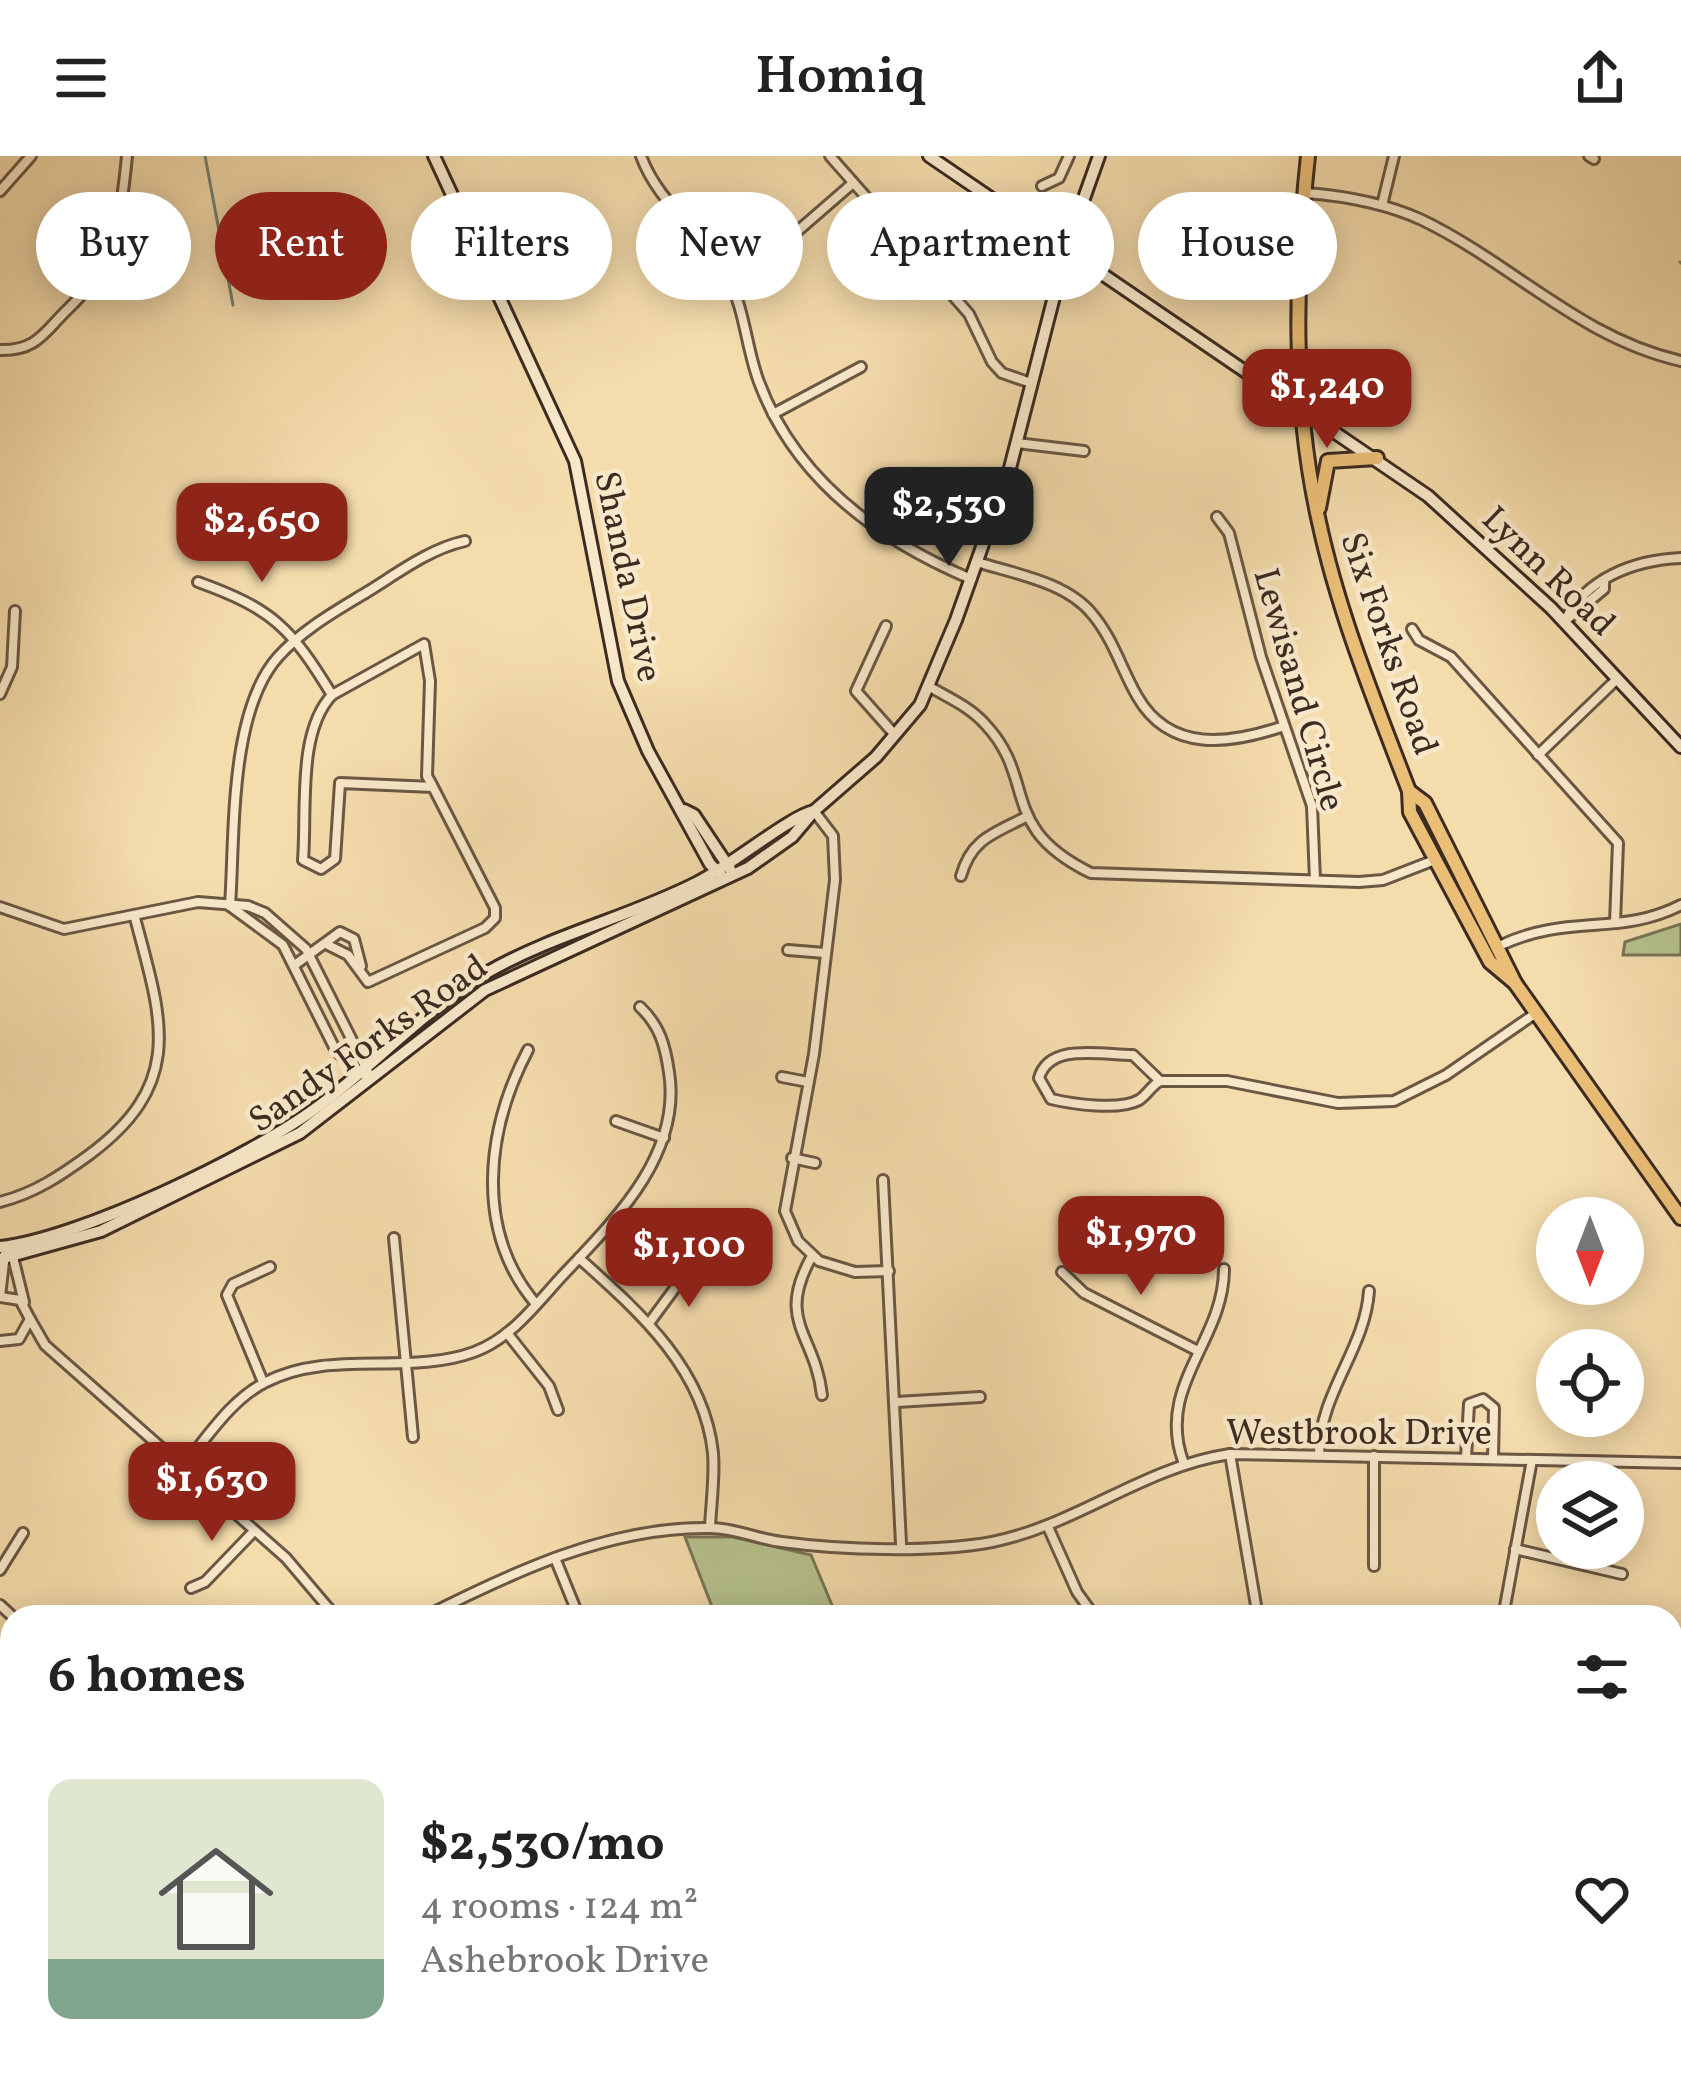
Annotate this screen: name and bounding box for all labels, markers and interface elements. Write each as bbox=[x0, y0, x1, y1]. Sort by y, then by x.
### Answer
text: Homiq bbox=[755, 41, 926, 116]
icon: menu bbox=[48, 45, 114, 111]
icon: share bbox=[1567, 45, 1633, 111]
chip: Buy bbox=[36, 192, 191, 300]
chip: Rent bbox=[215, 192, 387, 300]
chip: Filters bbox=[411, 192, 612, 300]
chip: New bbox=[636, 192, 803, 300]
chip: Apartment bbox=[827, 192, 1114, 300]
chip: House bbox=[1138, 192, 1337, 300]
pin: $1,240 bbox=[1229, 349, 1425, 451]
text: $1,240 bbox=[1269, 361, 1385, 415]
street label: Shanda Drive bbox=[579, 467, 673, 687]
pin: $2,530 bbox=[851, 467, 1047, 569]
text: $2,530 bbox=[891, 479, 1007, 533]
pin: $2,650 bbox=[164, 483, 360, 585]
text: $2,650 bbox=[203, 495, 321, 549]
street label: Lynn Road bbox=[1469, 496, 1625, 649]
street label: Six Forks Road bbox=[1326, 526, 1449, 763]
street label: Lewisand Circle bbox=[1239, 563, 1356, 817]
street label: Sandy Forks Road bbox=[240, 944, 499, 1146]
pin: $1,970 bbox=[1043, 1196, 1239, 1298]
north arrow bbox=[1536, 1197, 1644, 1305]
map controls bbox=[1536, 1197, 1644, 1569]
pin: $1,100 bbox=[591, 1208, 787, 1310]
text: $1,970 bbox=[1085, 1208, 1197, 1262]
text: $1,100 bbox=[633, 1220, 745, 1274]
button: locate bbox=[1536, 1329, 1644, 1437]
street label: Westbrook Drive bbox=[1226, 1410, 1492, 1460]
pin: $1,630 bbox=[114, 1442, 310, 1544]
text: $1,630 bbox=[155, 1454, 269, 1508]
button: layers bbox=[1536, 1461, 1644, 1569]
text: 6 homes bbox=[48, 1642, 246, 1713]
icon: filters bbox=[1569, 1644, 1635, 1710]
text: $2,530/mo bbox=[420, 1810, 665, 1881]
icon: home bbox=[144, 1827, 288, 1971]
icon: heart bbox=[1569, 1866, 1635, 1932]
text: 4 rooms · 124 m² bbox=[420, 1881, 698, 1935]
text: Ashebrook Drive bbox=[420, 1935, 709, 1989]

